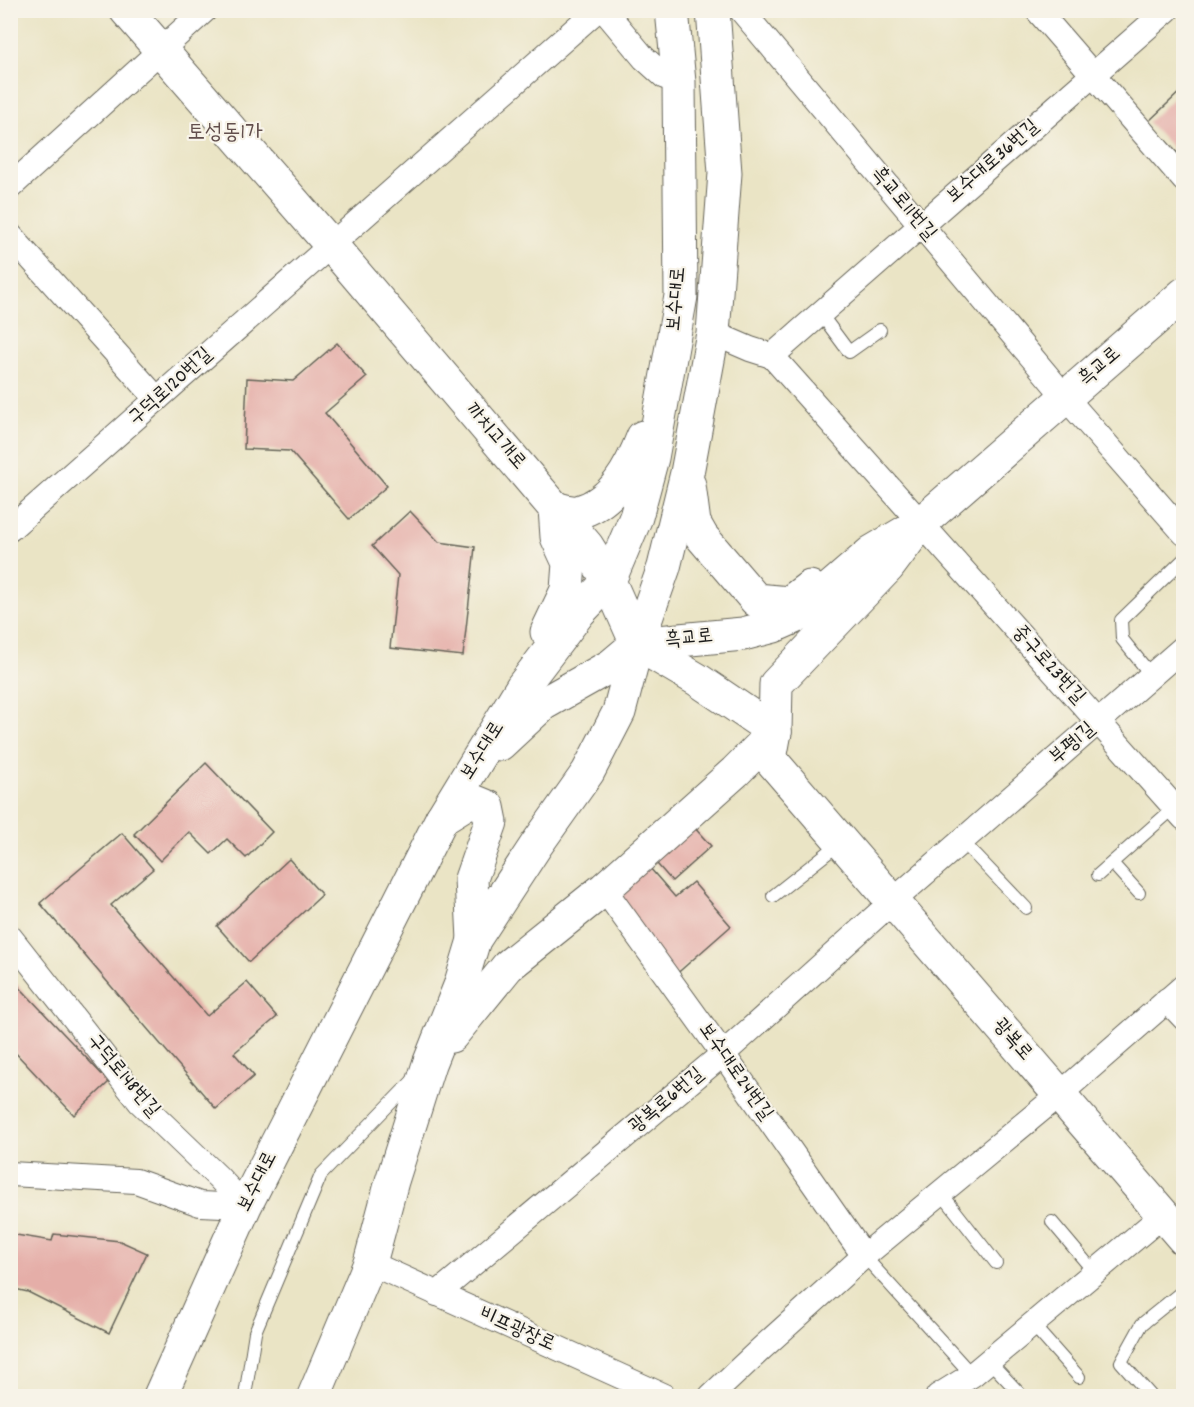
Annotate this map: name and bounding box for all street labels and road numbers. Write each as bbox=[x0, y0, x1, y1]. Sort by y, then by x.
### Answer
street label: 보수대로36번길 bbox=[940, 114, 1046, 210]
street label: 흑교로11번길 bbox=[864, 161, 942, 247]
street label: 보수대로 bbox=[660, 266, 694, 332]
street label: 흑교로 bbox=[1073, 341, 1127, 393]
street label: 구덕로120번길 bbox=[123, 342, 219, 432]
street label: 까치고개로 bbox=[458, 397, 532, 477]
street label: 중구로23번길 bbox=[1005, 619, 1091, 711]
street label: 흑교로 bbox=[664, 623, 714, 655]
street label: 보수대로 bbox=[454, 716, 512, 786]
street label: 부평1길 bbox=[1044, 716, 1102, 772]
street label: 광복로 bbox=[986, 1013, 1038, 1067]
street label: 보수대로24번길 bbox=[691, 1017, 779, 1127]
street label: 구덕로148번길 bbox=[80, 1028, 166, 1124]
street label: 광복로6번길 bbox=[623, 1061, 711, 1141]
street label: 보수대로 bbox=[231, 1147, 285, 1217]
street label: 비프광장로 bbox=[475, 1301, 559, 1359]

